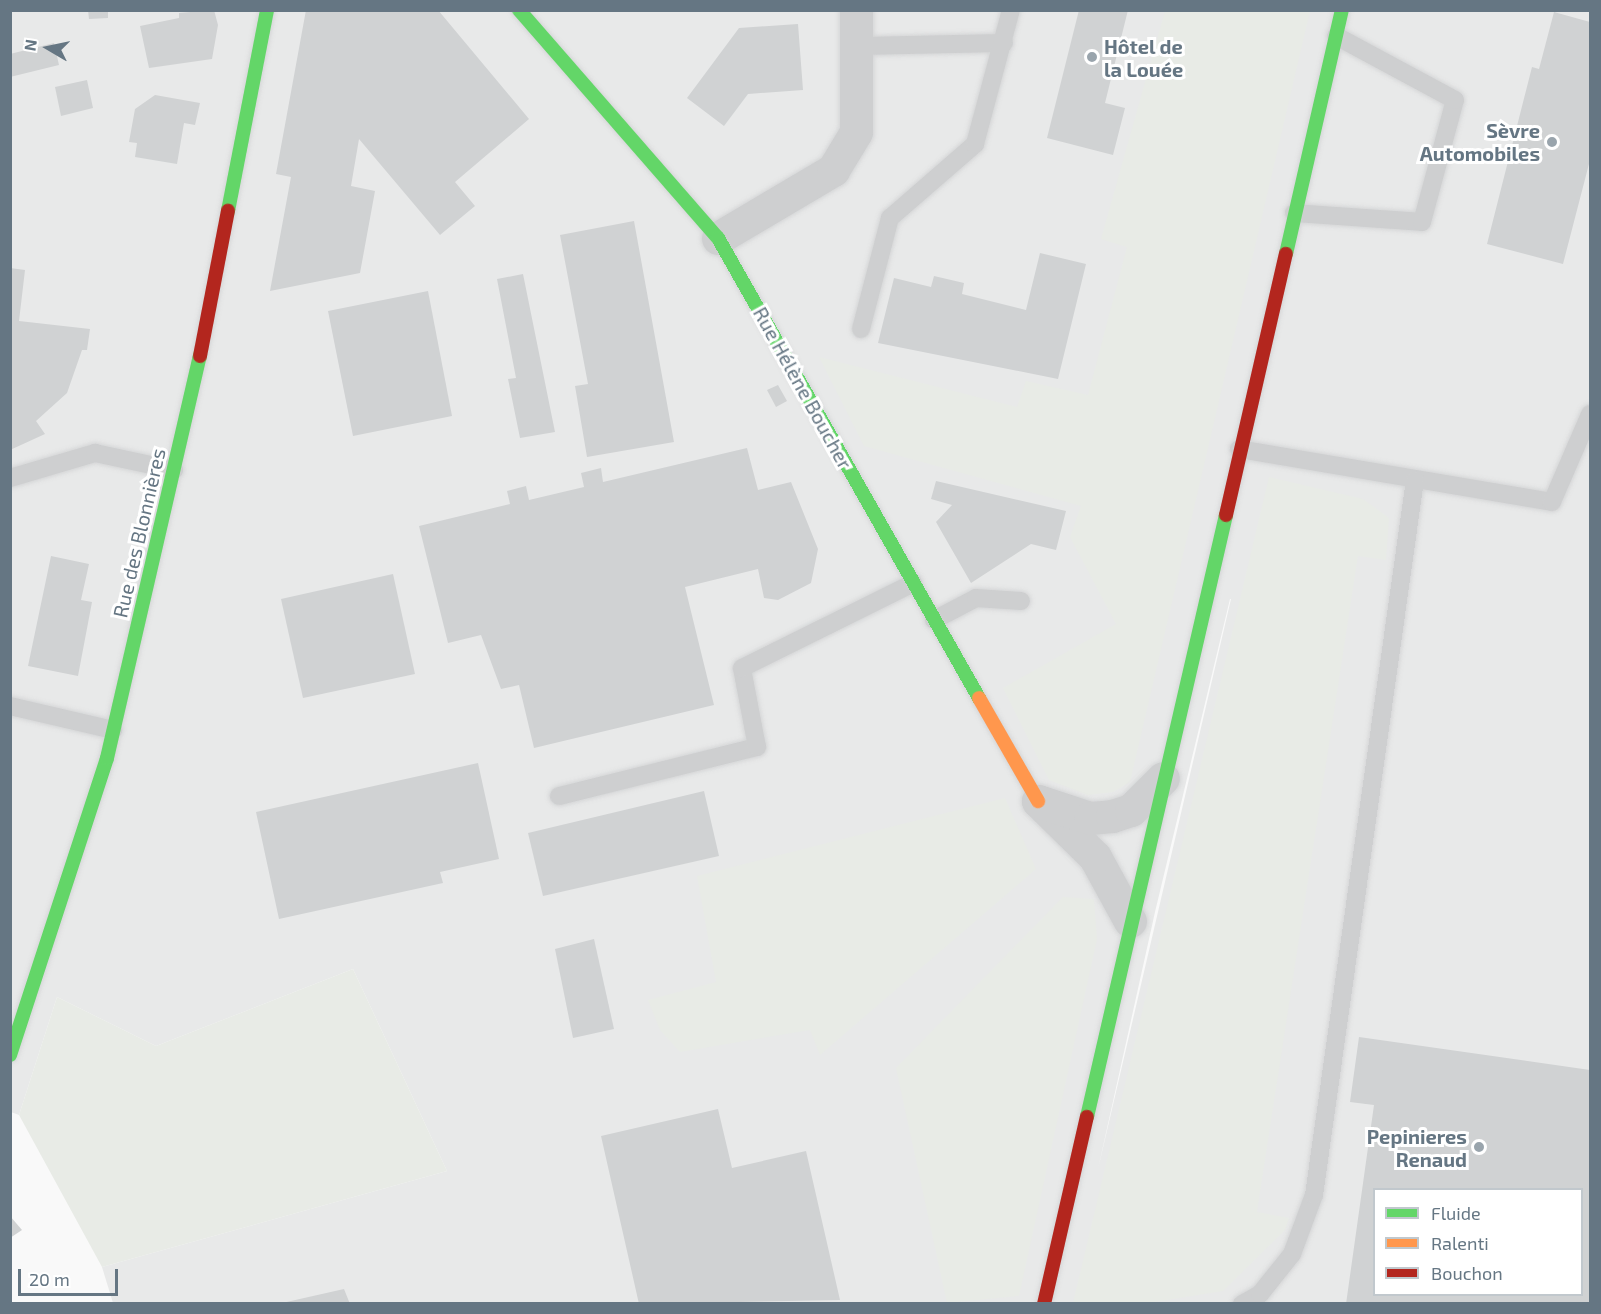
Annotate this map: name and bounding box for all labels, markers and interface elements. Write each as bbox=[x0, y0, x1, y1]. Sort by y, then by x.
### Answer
north arrow bbox=[18, 18, 78, 78]
place label: Hôtel de la Louée bbox=[1104, 34, 1183, 81]
text: N bbox=[19, 38, 40, 52]
marker: Hôtel de la Louée bbox=[1085, 50, 1099, 64]
place label: Sèvre Automobiles bbox=[1420, 118, 1540, 165]
marker: Sèvre Automobiles bbox=[1545, 135, 1559, 149]
street label: Rue Hélène Boucher bbox=[748, 303, 858, 473]
street label: Rue des Blonnières bbox=[108, 446, 170, 620]
place label: Pepinieres Renaud bbox=[1367, 1124, 1467, 1171]
marker: Pepinieres Renaud bbox=[1472, 1140, 1486, 1154]
legend bbox=[1373, 1188, 1583, 1296]
text: Fluide bbox=[1431, 1202, 1481, 1224]
text: Ralenti bbox=[1431, 1232, 1489, 1254]
scale bar bbox=[21, 1257, 122, 1295]
text: Bouchon bbox=[1431, 1262, 1503, 1284]
text: 20 m bbox=[29, 1268, 70, 1290]

